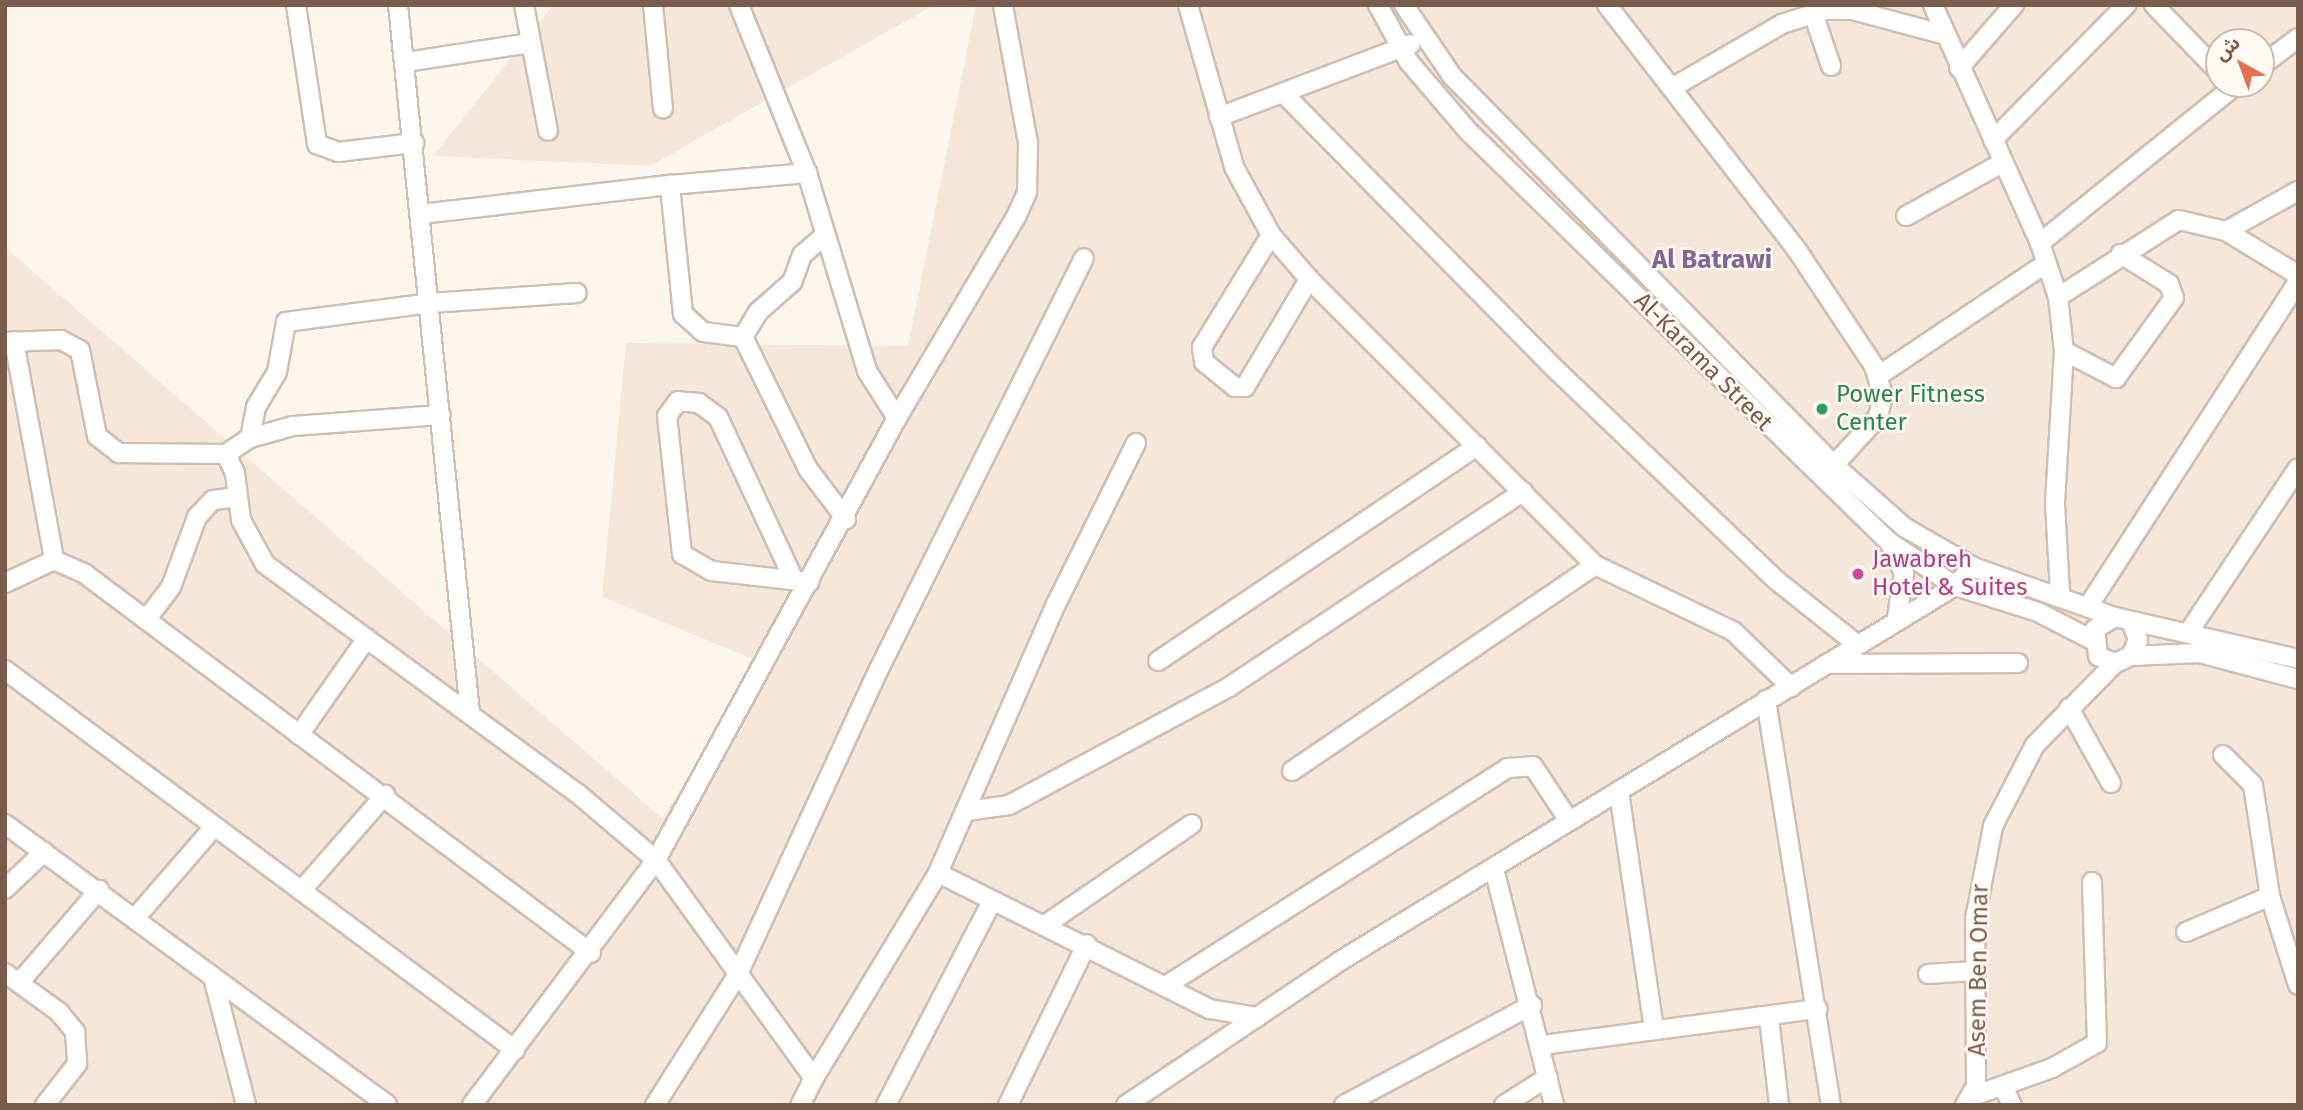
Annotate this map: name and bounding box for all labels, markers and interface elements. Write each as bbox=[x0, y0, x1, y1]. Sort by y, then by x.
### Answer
north arrow bbox=[2205, 28, 2275, 98]
text: ش bbox=[2210, 31, 2245, 66]
district label: Al Batrawi bbox=[1652, 244, 1772, 276]
street label: Al-Karama Street bbox=[1628, 287, 1778, 437]
place label: Power Fitness Center bbox=[1836, 381, 1985, 437]
marker: Power Fitness Center bbox=[1814, 401, 1830, 417]
place label: Jawabreh Hotel & Suites bbox=[1872, 546, 2027, 602]
marker: Jawabreh Hotel & Suites bbox=[1850, 566, 1866, 582]
street label: Asem Ben Omar bbox=[1963, 883, 1995, 1057]

